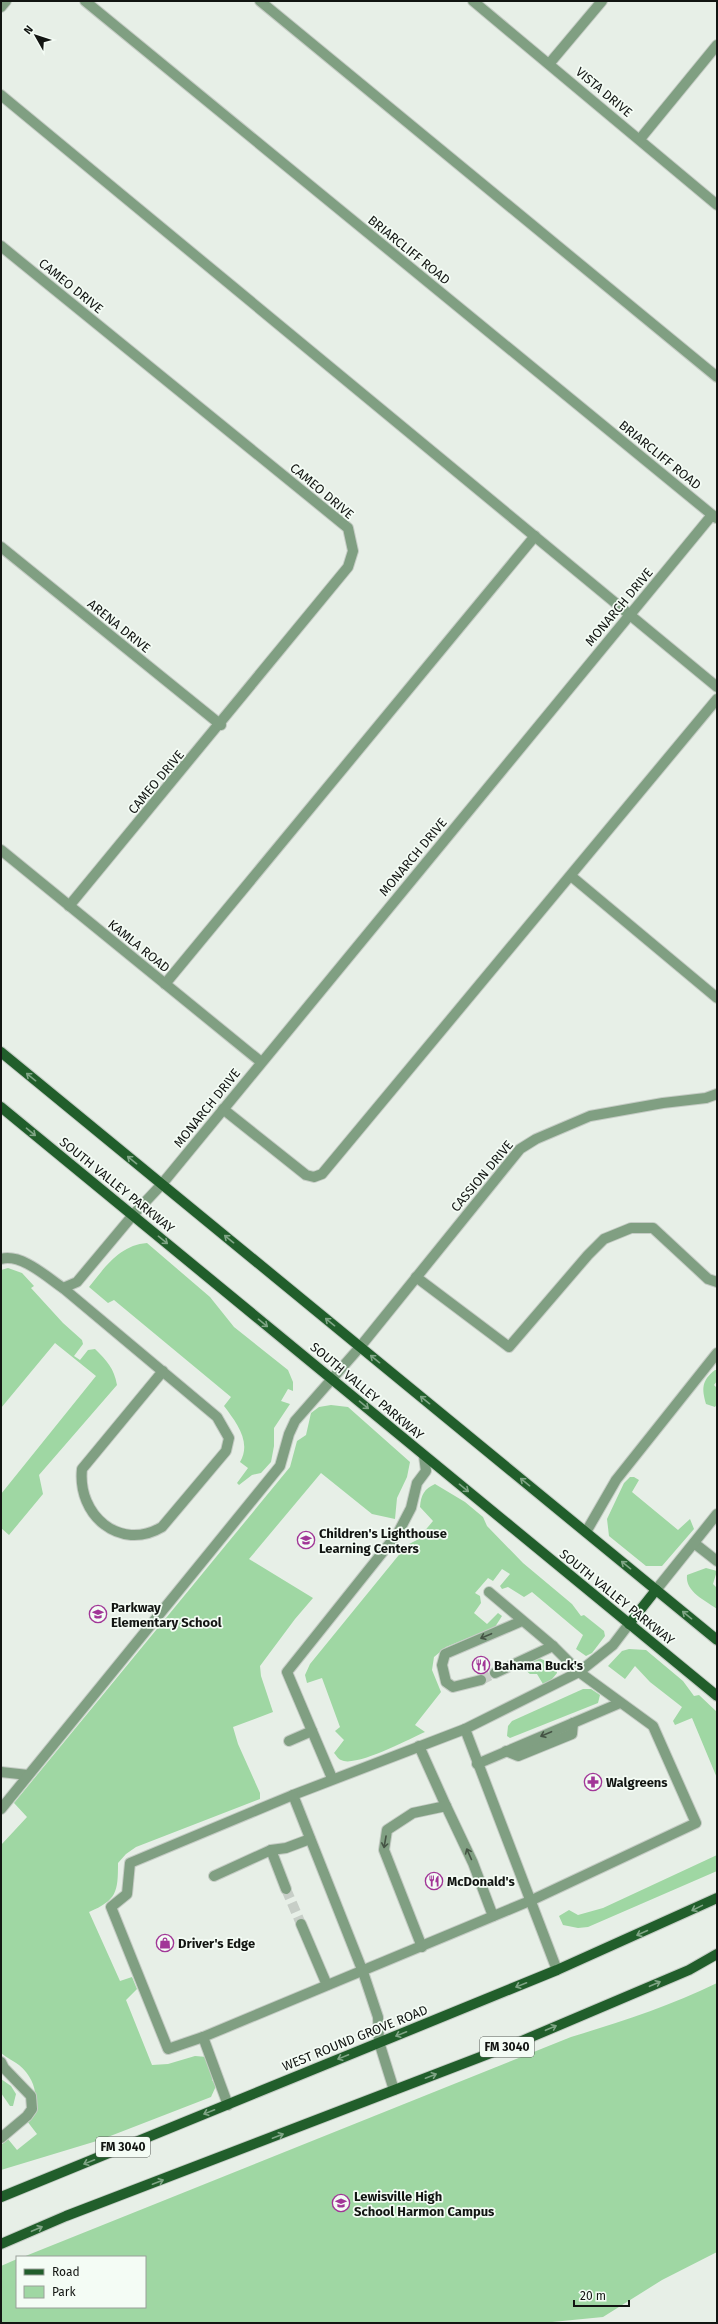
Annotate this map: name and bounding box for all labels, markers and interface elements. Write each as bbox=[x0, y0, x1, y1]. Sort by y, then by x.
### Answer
north arrow bbox=[16, 16, 56, 56]
text: N bbox=[21, 23, 36, 37]
street label: VISTA DRIVE bbox=[573, 64, 635, 120]
street label: BRIARCLIFF ROAD bbox=[365, 212, 453, 288]
street label: CAMEO DRIVE bbox=[36, 256, 106, 317]
street label: BRIARCLIFF ROAD bbox=[616, 417, 704, 493]
street label: CAMEO DRIVE bbox=[287, 460, 357, 522]
street label: MONARCH DRIVE bbox=[582, 565, 656, 649]
street label: ARENA DRIVE bbox=[85, 596, 153, 656]
street label: CAMEO DRIVE bbox=[125, 747, 187, 817]
street label: MONARCH DRIVE bbox=[376, 815, 450, 899]
street label: KAMLA ROAD bbox=[105, 917, 173, 975]
street label: MONARCH DRIVE bbox=[171, 1066, 243, 1150]
one-way arrow bbox=[26, 1073, 37, 1082]
one-way arrow bbox=[26, 1127, 36, 1136]
street label: SOUTH VALLEY PARKWAY bbox=[57, 1134, 178, 1236]
street label: CASSION DRIVE bbox=[448, 1137, 516, 1215]
one-way arrow bbox=[126, 1155, 137, 1164]
one-way arrow bbox=[224, 1235, 235, 1244]
one-way arrow bbox=[158, 1236, 168, 1245]
one-way arrow bbox=[324, 1317, 335, 1326]
one-way arrow bbox=[258, 1318, 269, 1327]
street label: SOUTH VALLEY PARKWAY bbox=[307, 1339, 427, 1443]
one-way arrow bbox=[370, 1355, 380, 1364]
one-way arrow bbox=[419, 1396, 430, 1404]
one-way arrow bbox=[358, 1401, 369, 1410]
one-way arrow bbox=[520, 1478, 531, 1487]
one-way arrow bbox=[459, 1483, 469, 1492]
place label: Children's Lighthouse Learning Centers bbox=[319, 1526, 447, 1556]
school or university icon: Children's Lighthouse Learning Centers bbox=[296, 1530, 316, 1550]
street label: SOUTH VALLEY PARKWAY bbox=[557, 1546, 678, 1648]
one-way arrow bbox=[620, 1560, 631, 1569]
place label: Parkway Elementary School bbox=[111, 1600, 222, 1630]
school or university icon: Parkway Elementary School bbox=[88, 1604, 108, 1624]
one-way arrow bbox=[681, 1611, 692, 1620]
one-way arrow bbox=[480, 1633, 492, 1641]
restaurant icon: Bahama Buck's bbox=[471, 1655, 491, 1675]
place label: Bahama Buck's bbox=[494, 1658, 584, 1673]
one-way arrow bbox=[540, 1731, 552, 1739]
pharmacy icon: Walgreens bbox=[583, 1772, 603, 1792]
place label: Walgreens bbox=[606, 1775, 668, 1790]
one-way arrow bbox=[381, 1835, 389, 1848]
one-way arrow bbox=[465, 1848, 472, 1860]
restaurant icon: McDonald's bbox=[424, 1871, 444, 1891]
place label: McDonald's bbox=[447, 1874, 516, 1889]
one-way arrow bbox=[692, 1905, 704, 1912]
one-way arrow bbox=[636, 1930, 648, 1937]
shop icon: Driver's Edge bbox=[155, 1933, 175, 1953]
place label: Driver's Edge bbox=[178, 1936, 255, 1951]
one-way arrow bbox=[648, 1980, 660, 1988]
one-way arrow bbox=[515, 1982, 527, 1989]
street label: WEST ROUND GROVE ROAD bbox=[280, 2002, 430, 2074]
one-way arrow bbox=[545, 2024, 557, 2032]
one-way arrow bbox=[395, 2031, 407, 2038]
road number: FM 3040 bbox=[480, 2037, 534, 2057]
one-way arrow bbox=[338, 2054, 350, 2062]
one-way arrow bbox=[424, 2072, 436, 2080]
one-way arrow bbox=[203, 2109, 215, 2117]
one-way arrow bbox=[271, 2131, 283, 2139]
road number: FM 3040 bbox=[96, 2137, 150, 2157]
one-way arrow bbox=[83, 2158, 95, 2166]
one-way arrow bbox=[152, 2178, 164, 2186]
place label: Lewisville High School Harmon Campus bbox=[354, 2189, 495, 2219]
school or university icon: Lewisville High School Harmon Campus bbox=[331, 2193, 351, 2213]
one-way arrow bbox=[30, 2225, 42, 2232]
legend bbox=[16, 2256, 146, 2308]
text: Road bbox=[52, 2265, 80, 2279]
scale bar bbox=[574, 2282, 629, 2308]
text: Park bbox=[52, 2285, 76, 2299]
text: 20 m bbox=[580, 2289, 606, 2303]

